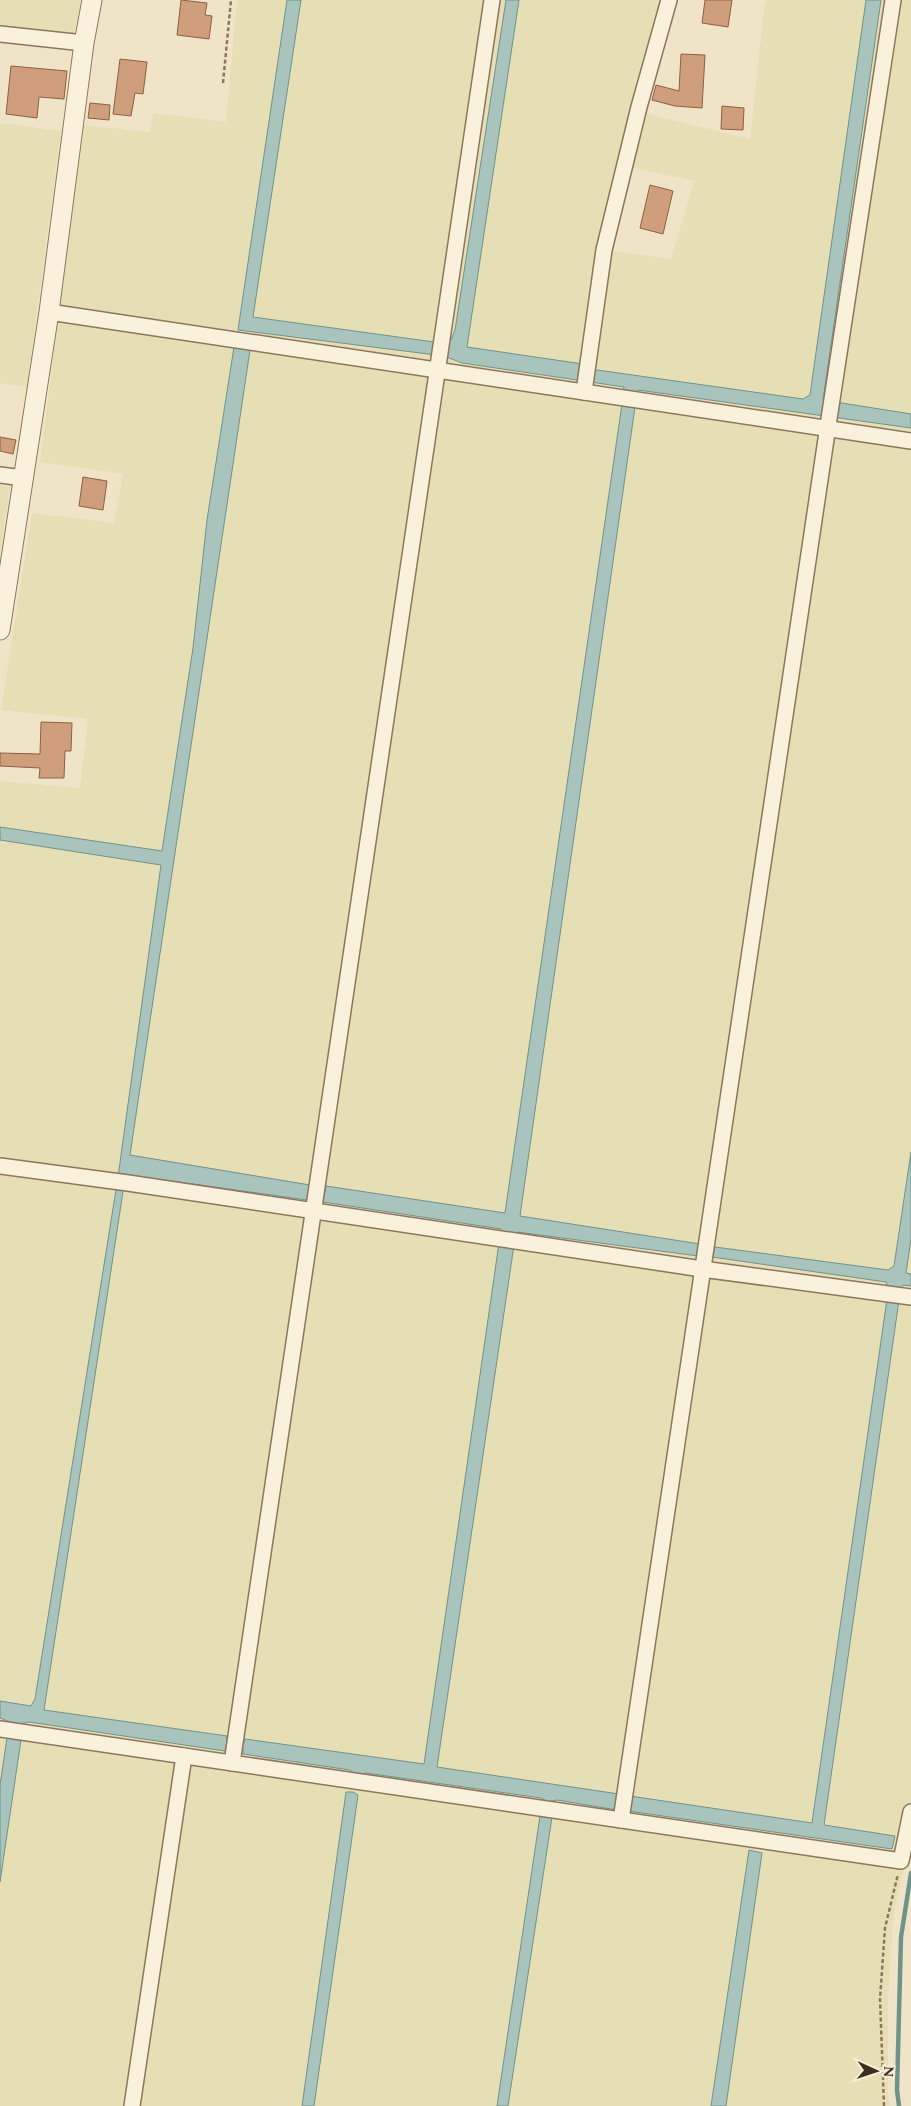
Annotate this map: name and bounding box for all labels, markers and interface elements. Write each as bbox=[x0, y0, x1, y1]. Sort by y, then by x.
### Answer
north arrow bbox=[851, 2046, 901, 2096]
text: N bbox=[878, 2065, 899, 2078]

